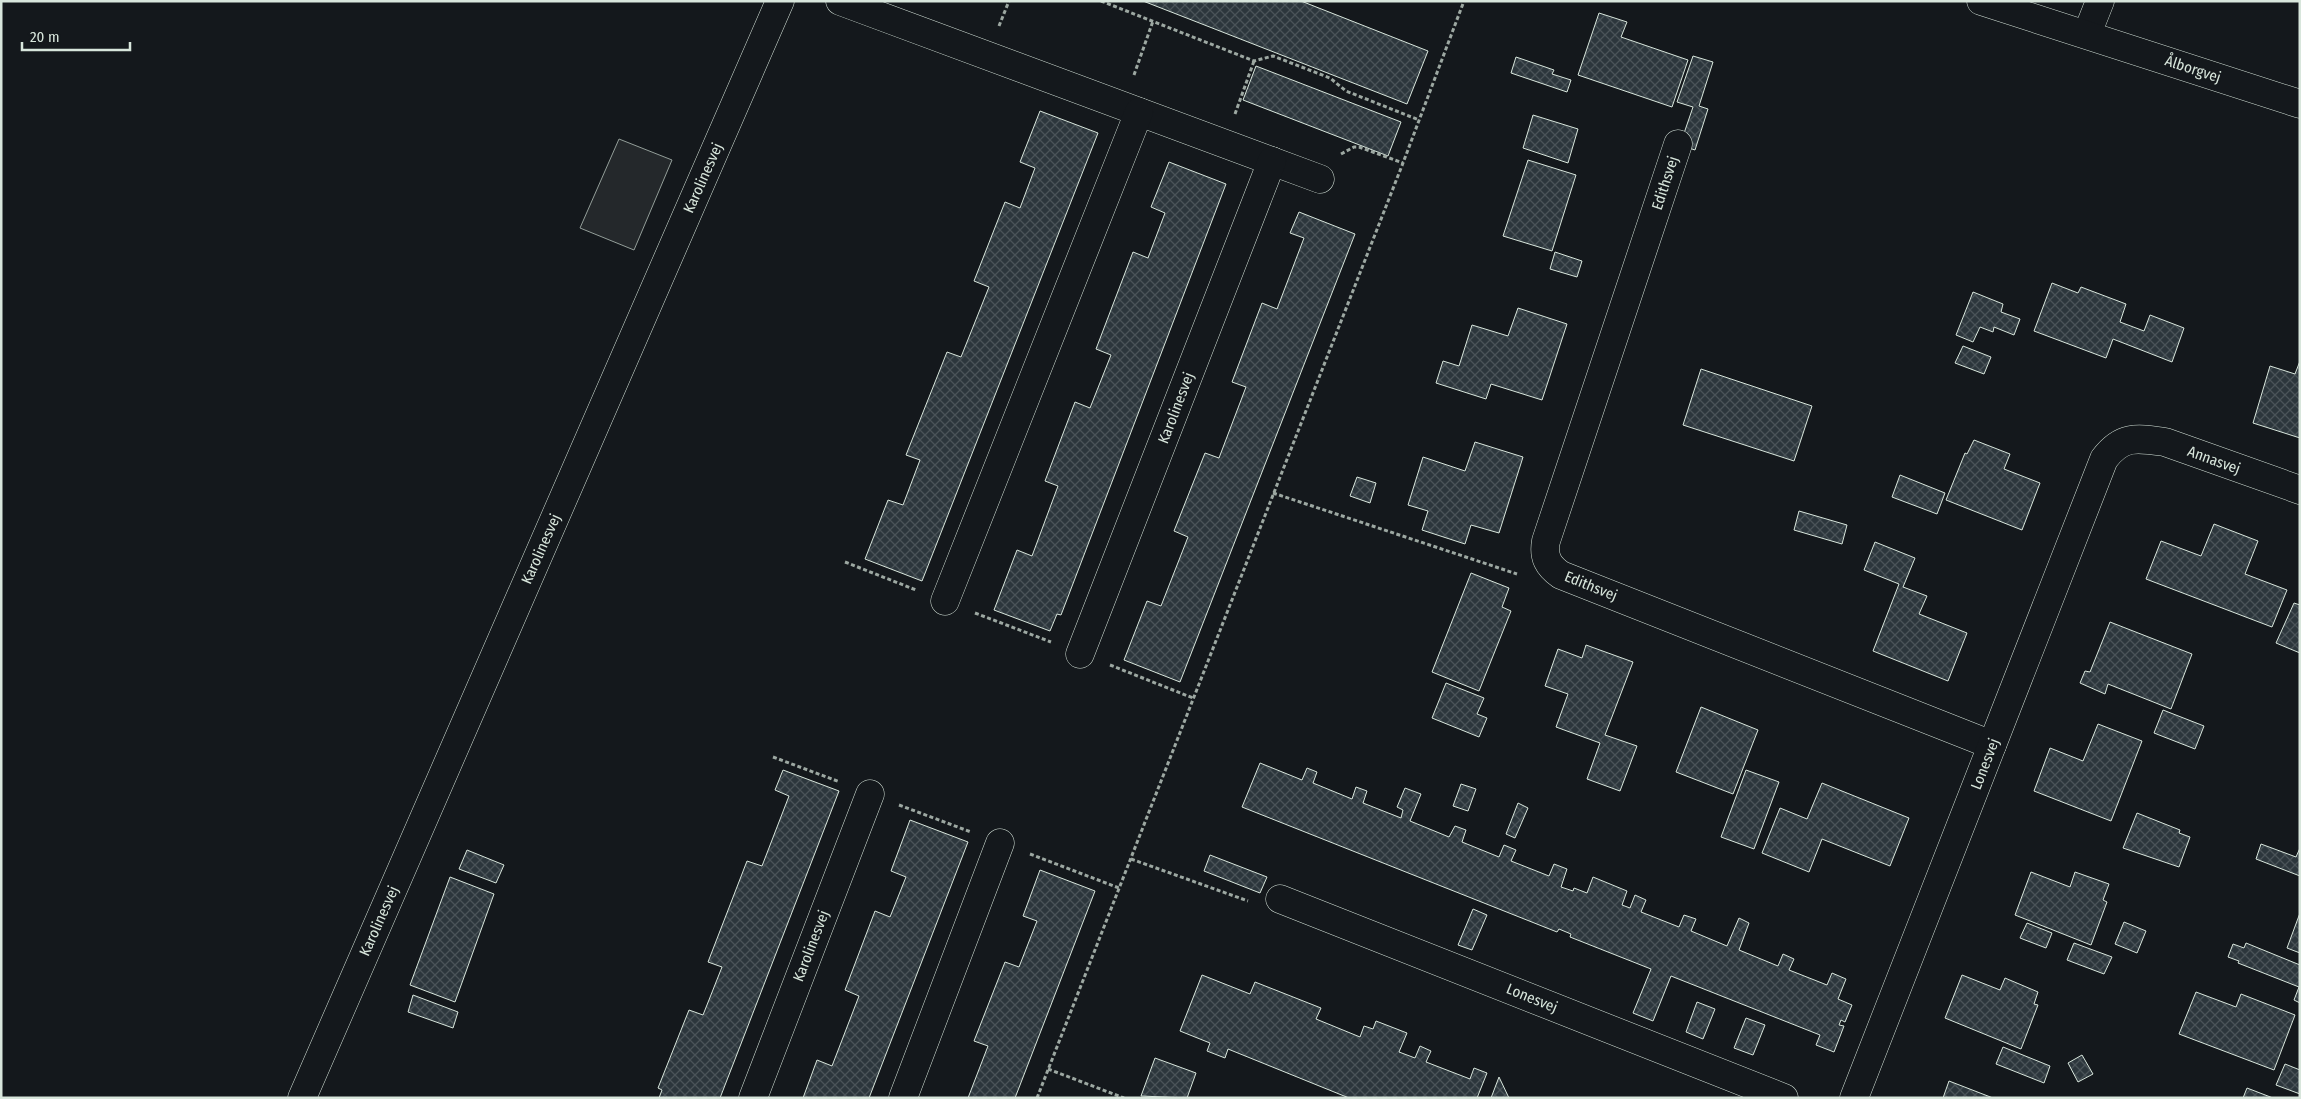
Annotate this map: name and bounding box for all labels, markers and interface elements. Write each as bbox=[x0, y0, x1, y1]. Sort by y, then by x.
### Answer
scale bar bbox=[22, 20, 130, 52]
text: 20 m bbox=[30, 28, 60, 46]
street label: Ålborgvej bbox=[2163, 52, 2223, 86]
street label: Karolinesvej bbox=[680, 140, 726, 216]
street label: Edithsvej bbox=[1648, 154, 1682, 212]
street label: Karolinesvej bbox=[1154, 370, 1198, 446]
street label: Annasvej bbox=[2185, 442, 2243, 478]
street label: Karolinesvej bbox=[518, 511, 564, 587]
street label: Edithsvej bbox=[1562, 567, 1620, 605]
street label: Lonesvej bbox=[1967, 736, 2003, 792]
street label: Karolinesvej bbox=[356, 883, 402, 959]
street label: Karolinesvej bbox=[789, 908, 833, 984]
street label: Lonesvej bbox=[1504, 980, 1560, 1016]

